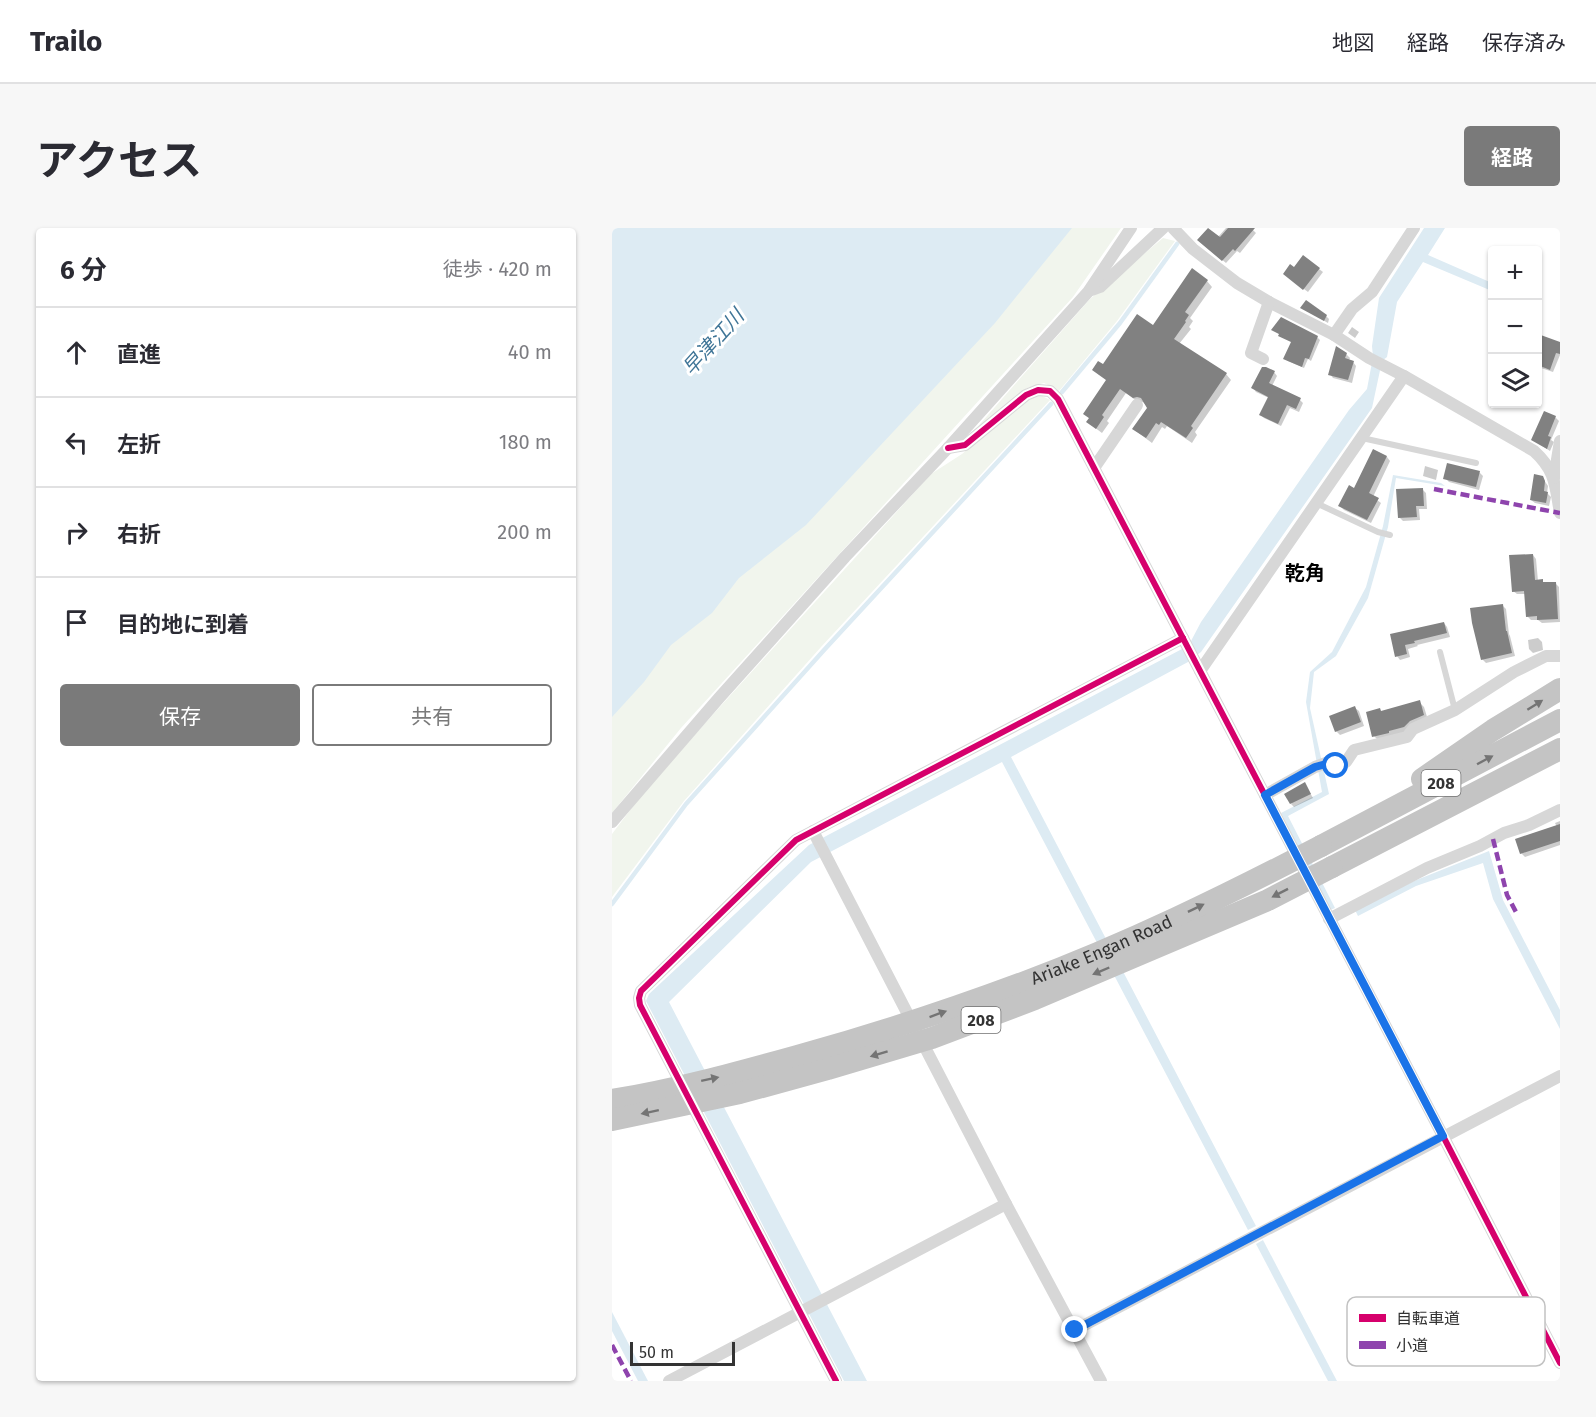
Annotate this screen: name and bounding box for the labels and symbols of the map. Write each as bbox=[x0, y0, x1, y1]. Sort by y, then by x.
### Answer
water label: 早津江川 bbox=[677, 303, 750, 380]
district label: 乾角 bbox=[1285, 561, 1325, 585]
one-way arrow bbox=[1527, 699, 1543, 710]
route start bbox=[1322, 752, 1348, 778]
one-way arrow bbox=[1476, 755, 1493, 765]
road number: 208 bbox=[1422, 770, 1460, 796]
one-way arrow bbox=[1271, 888, 1289, 898]
one-way arrow bbox=[1188, 903, 1205, 913]
street label: Ariake Engan Road bbox=[1028, 910, 1176, 990]
one-way arrow bbox=[1092, 966, 1110, 976]
road number: 208 bbox=[962, 1007, 1000, 1033]
one-way arrow bbox=[929, 1008, 947, 1018]
one-way arrow bbox=[870, 1050, 888, 1059]
one-way arrow bbox=[701, 1074, 720, 1083]
one-way arrow bbox=[640, 1108, 659, 1117]
legend bbox=[1347, 1297, 1545, 1366]
text: 自転車道 bbox=[1396, 1309, 1460, 1328]
route end bbox=[1061, 1316, 1087, 1342]
text: 小道 bbox=[1396, 1336, 1428, 1355]
scale bar bbox=[630, 1339, 735, 1366]

